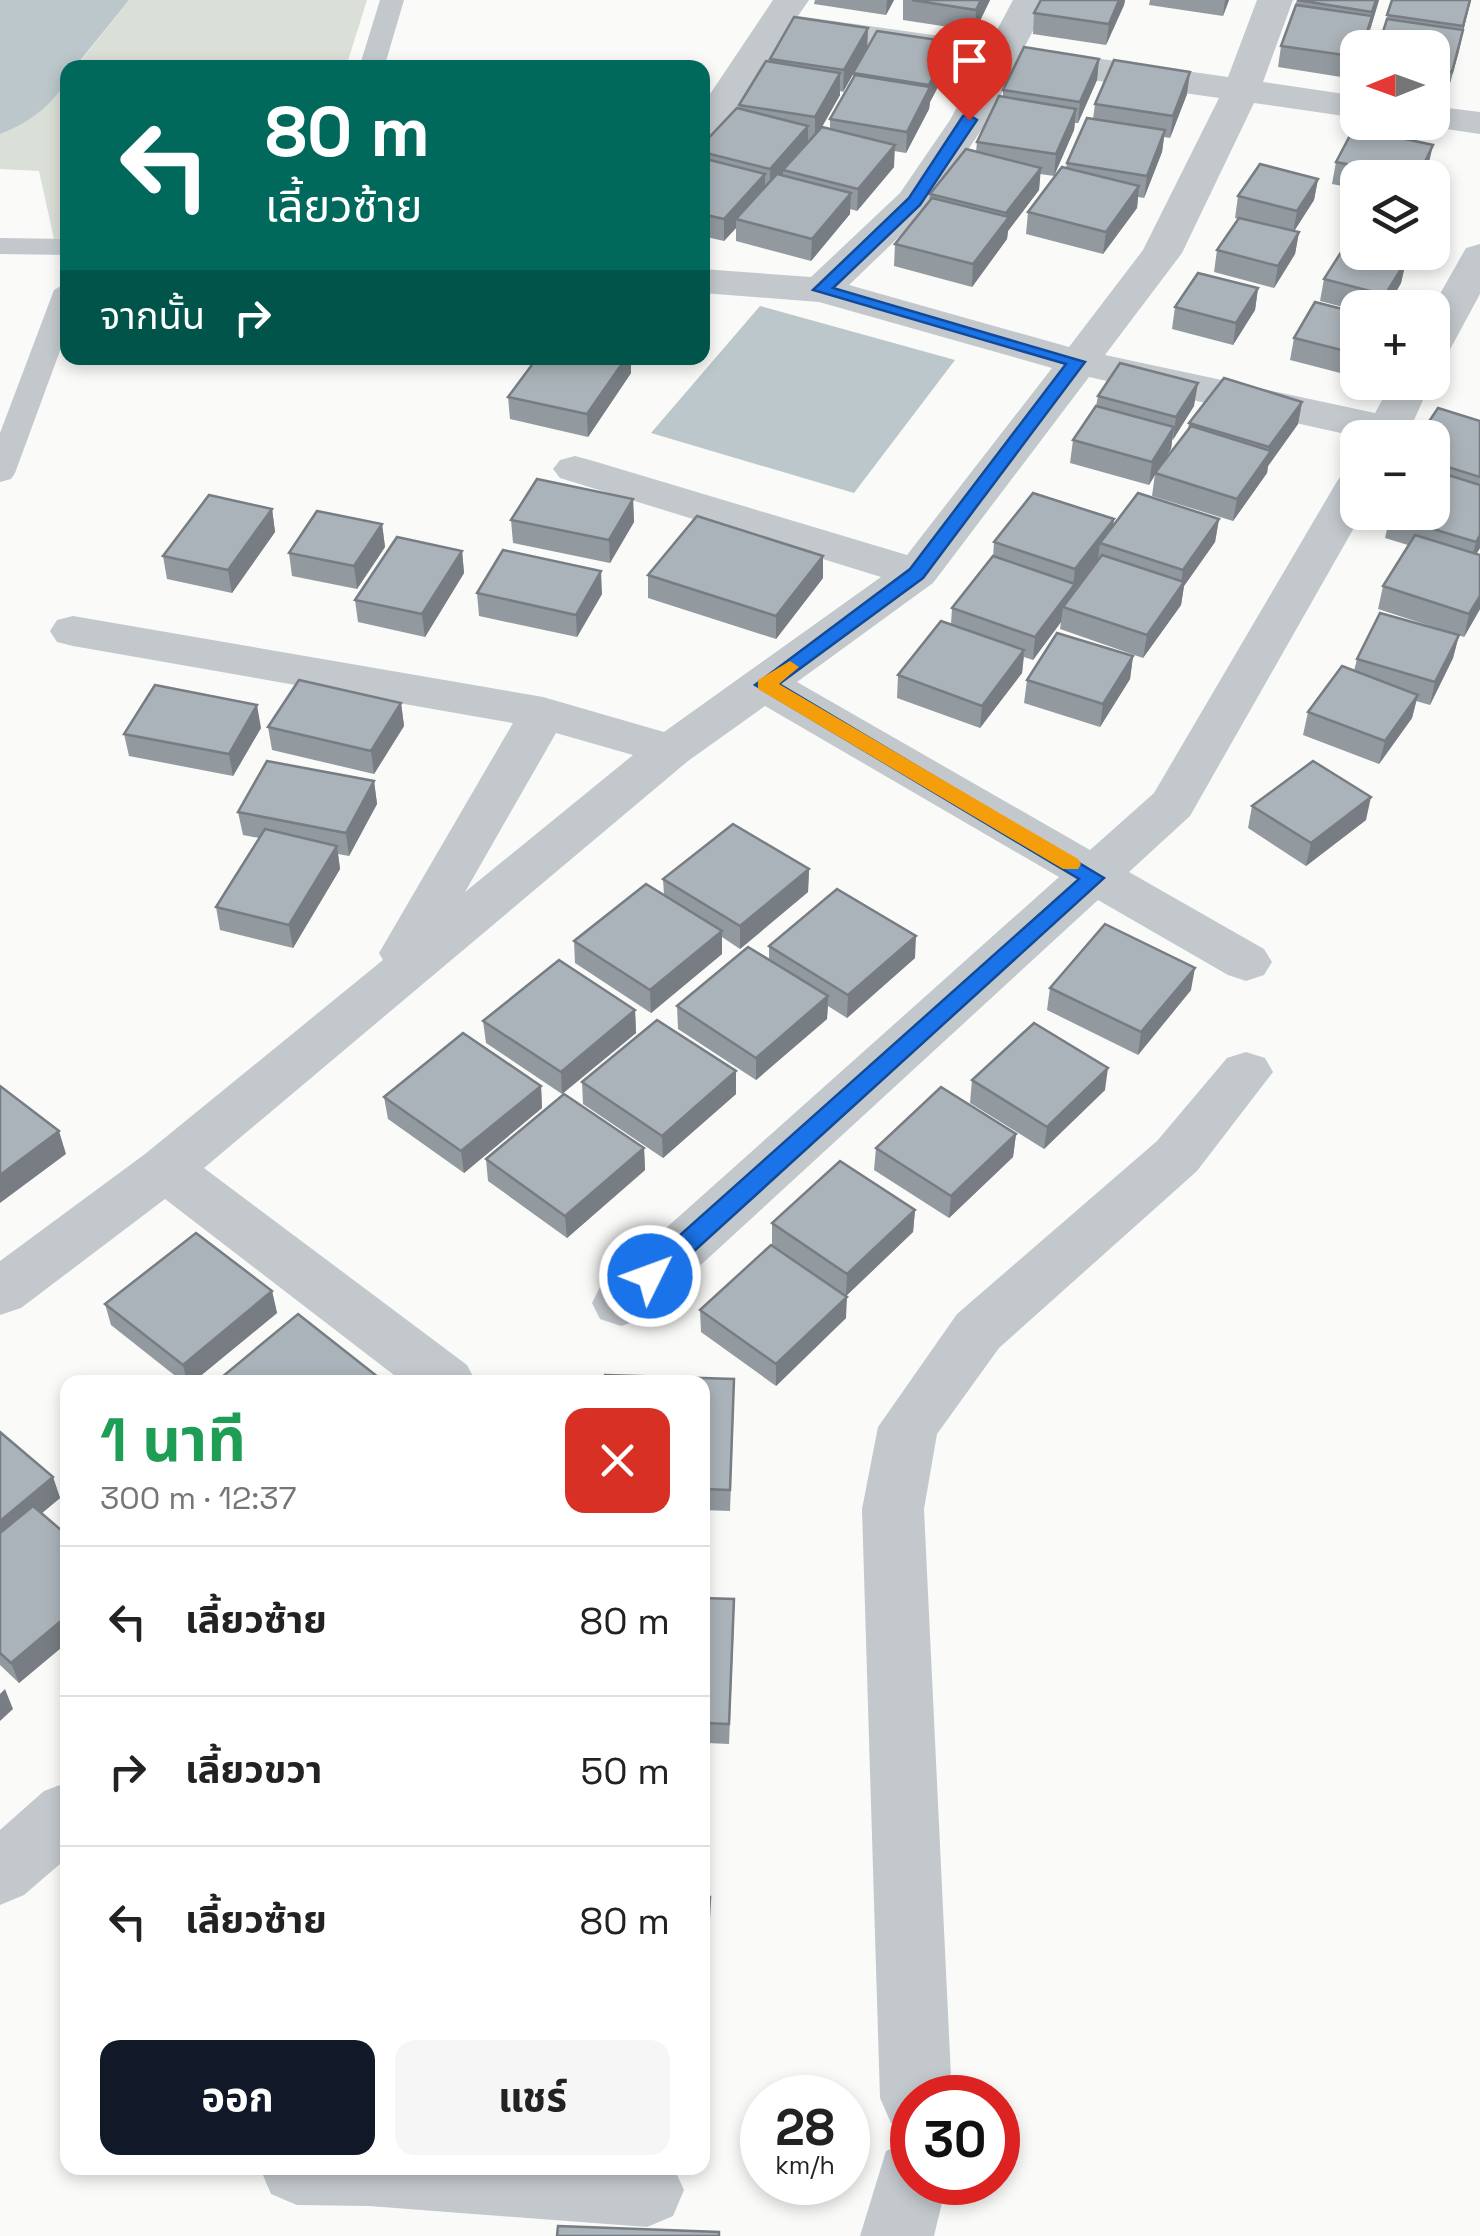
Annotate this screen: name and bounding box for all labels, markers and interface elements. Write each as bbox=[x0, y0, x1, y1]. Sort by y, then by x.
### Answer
pin bbox=[927, 18, 1012, 121]
north arrow bbox=[1340, 30, 1450, 140]
map controls bbox=[1340, 30, 1450, 530]
icon: arrive bbox=[942, 33, 997, 88]
text: 80 m bbox=[265, 87, 430, 176]
icon: left bbox=[100, 100, 230, 230]
button: layers bbox=[1340, 160, 1450, 270]
text: เลี้ยวซ้าย bbox=[265, 178, 422, 235]
icon: right bbox=[225, 290, 280, 345]
button: + bbox=[1340, 290, 1450, 400]
text: จากนั้น bbox=[100, 292, 205, 340]
button: − bbox=[1340, 420, 1450, 530]
position arrow bbox=[598, 1224, 702, 1328]
text: 1 นาที bbox=[100, 1402, 246, 1479]
button: close bbox=[565, 1408, 670, 1513]
text: 300 m · 12:37 bbox=[100, 1478, 297, 1518]
icon: left bbox=[100, 1594, 155, 1649]
text: เลี้ยวซ้าย bbox=[185, 1596, 327, 1644]
text: 80 m bbox=[580, 1597, 670, 1645]
icon: right bbox=[100, 1744, 155, 1799]
text: เลี้ยวขวา bbox=[185, 1746, 322, 1794]
text: 50 m bbox=[580, 1747, 670, 1795]
icon: left bbox=[100, 1894, 155, 1949]
text: เลี้ยวซ้าย bbox=[185, 1896, 327, 1944]
text: 80 m bbox=[580, 1897, 670, 1945]
button: ออก bbox=[100, 2040, 375, 2155]
button: แชร์ bbox=[395, 2040, 670, 2155]
speed limit sign: 30 bbox=[890, 2075, 1020, 2205]
text: 28 bbox=[775, 2096, 835, 2160]
text: km/h bbox=[775, 2149, 835, 2181]

